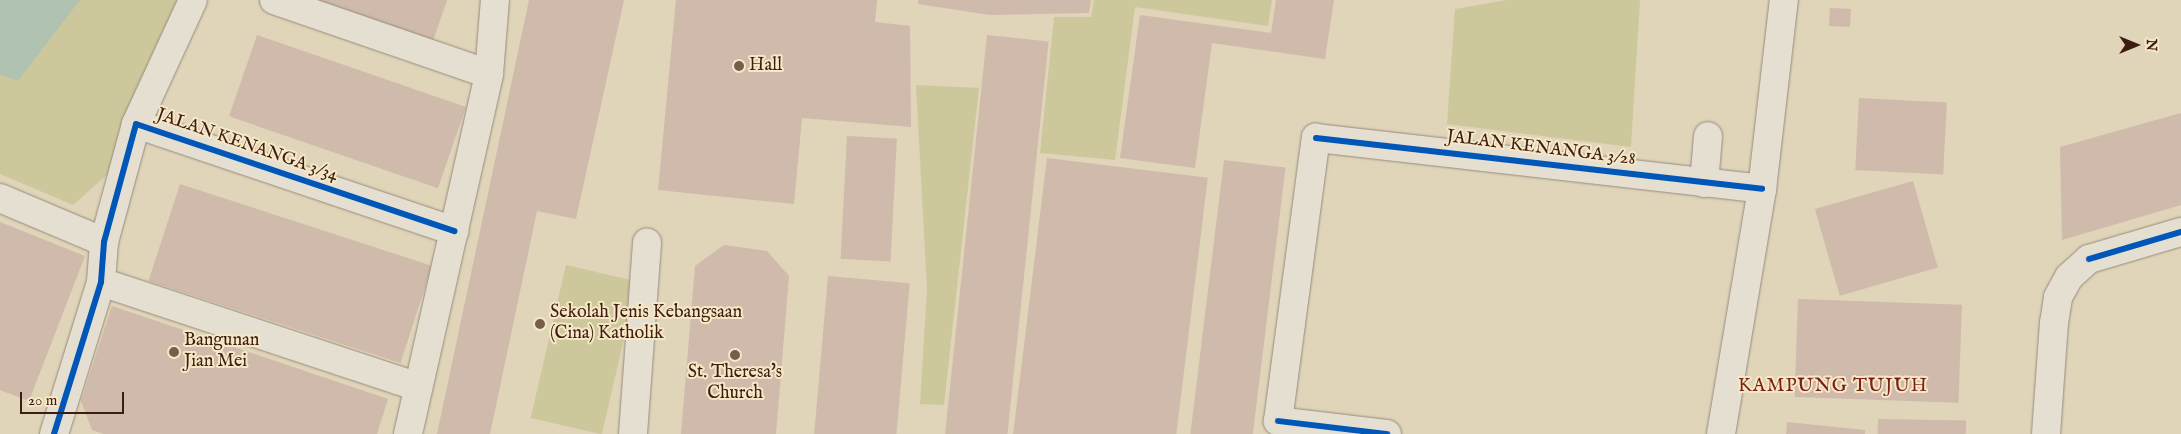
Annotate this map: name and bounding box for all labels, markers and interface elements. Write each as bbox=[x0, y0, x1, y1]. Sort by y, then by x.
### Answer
north arrow bbox=[2111, 20, 2161, 70]
text: N bbox=[2142, 39, 2160, 51]
place label: Hall bbox=[749, 55, 782, 77]
marker: Hall bbox=[733, 60, 745, 72]
street label: JALAN KENANGA 3/34 bbox=[153, 105, 341, 187]
street label: JALAN KENANGA 3/28 bbox=[1445, 127, 1637, 171]
place label: Sekolah Jenis Kebangsaan (Cina) Katholik bbox=[550, 303, 742, 346]
marker: Sekolah Jenis Kebangsaan (Cina) Katholik bbox=[534, 318, 546, 330]
place label: Bangunan Jian Mei bbox=[184, 331, 259, 374]
marker: Bangunan Jian Mei bbox=[168, 346, 180, 358]
marker: St. Theresa's Church bbox=[729, 349, 741, 361]
place label: St. Theresa's Church bbox=[688, 363, 782, 406]
district label: KAMPUNG TUJUH bbox=[1736, 376, 1930, 398]
scale bar bbox=[22, 382, 126, 414]
text: 20 m bbox=[28, 391, 57, 410]

